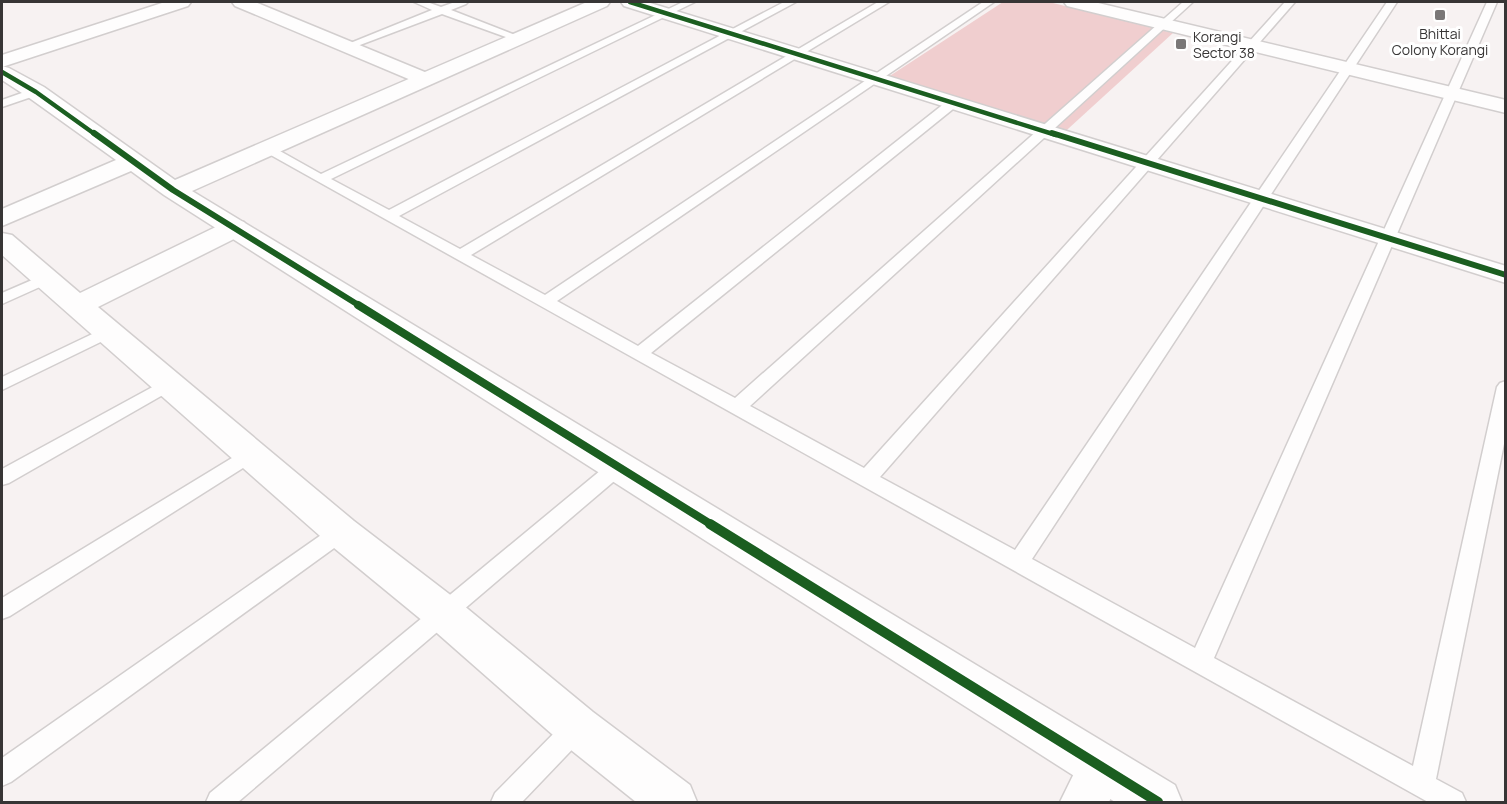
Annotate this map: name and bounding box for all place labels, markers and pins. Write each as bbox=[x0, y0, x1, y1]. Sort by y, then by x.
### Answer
marker: Bhittai Colony Korangi bbox=[1433, 8, 1447, 22]
place label: Bhittai Colony Korangi bbox=[1392, 24, 1488, 59]
place label: Korangi Sector 38 bbox=[1193, 27, 1255, 62]
marker: Korangi Sector 38 bbox=[1174, 37, 1188, 51]

